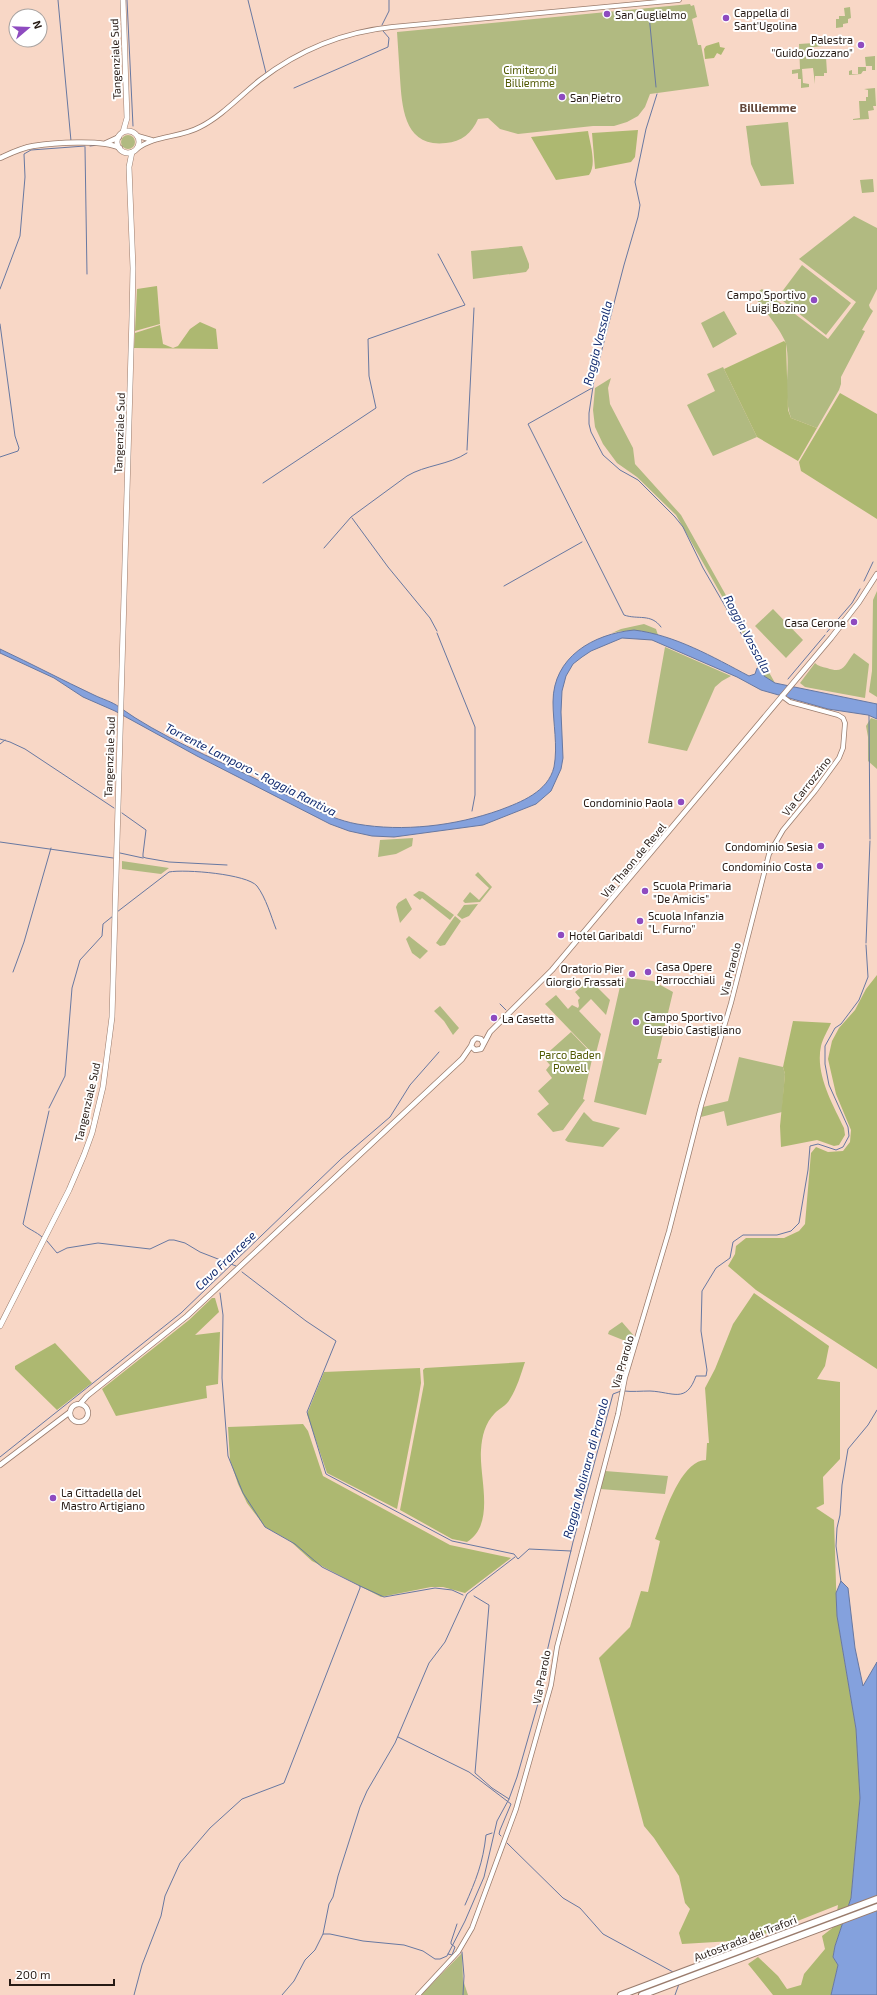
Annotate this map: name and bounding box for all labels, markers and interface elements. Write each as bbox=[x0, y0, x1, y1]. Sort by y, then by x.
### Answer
place label: Cappella di Sant'Ugolina bbox=[734, 6, 797, 32]
north arrow bbox=[8, 8, 48, 48]
place label: San Guglielmo bbox=[615, 8, 686, 21]
marker: San Guglielmo bbox=[602, 9, 612, 19]
marker: Cappella di Sant'Ugolina bbox=[721, 13, 731, 23]
street label: Tangenziale Sud bbox=[107, 18, 123, 100]
text: N bbox=[30, 19, 45, 31]
place label: Palestra "Guido Gozzano" bbox=[771, 33, 853, 59]
marker: Palestra "Guido Gozzano" bbox=[856, 40, 866, 50]
park label: Cimitero di Billiemme bbox=[503, 63, 557, 89]
place label: San Pietro bbox=[570, 91, 621, 104]
marker: San Pietro bbox=[557, 92, 567, 102]
district label: Billiemme bbox=[740, 100, 797, 114]
place label: Campo Sportivo Luigi Bozino bbox=[727, 288, 806, 314]
marker: Campo Sportivo Luigi Bozino bbox=[809, 295, 819, 305]
water label: Roggia Vassalla bbox=[580, 299, 614, 387]
street label: Tangenziale Sud bbox=[111, 392, 127, 474]
water label: Roggia Vassalla bbox=[721, 592, 775, 676]
place label: Casa Cerone bbox=[785, 616, 846, 629]
marker: Casa Cerone bbox=[849, 617, 859, 627]
street label: Tangenziale Sud bbox=[101, 716, 117, 798]
water label: Torrente Lamporo - Roggia Rantiva bbox=[163, 720, 339, 819]
street label: Via Carrozzino bbox=[779, 754, 833, 818]
place label: Condominio Paola bbox=[583, 796, 673, 809]
marker: Condominio Paola bbox=[676, 797, 686, 807]
street label: Via Thaon de Revel bbox=[598, 819, 669, 900]
place label: Condominio Sesia bbox=[725, 840, 813, 853]
marker: Condominio Sesia bbox=[816, 841, 826, 851]
place label: Condominio Costa bbox=[722, 860, 812, 873]
marker: Condominio Costa bbox=[815, 861, 825, 871]
place label: Scuola Primaria "De Amicis" bbox=[653, 879, 731, 905]
marker: Scuola Primaria "De Amicis" bbox=[640, 886, 650, 896]
place label: Scuola Infanzia "L. Furno" bbox=[648, 909, 724, 935]
marker: Scuola Infanzia "L. Furno" bbox=[635, 916, 645, 926]
place label: Hotel Garibaldi bbox=[569, 929, 643, 942]
marker: Hotel Garibaldi bbox=[556, 930, 566, 940]
street label: Via Prarolo bbox=[717, 941, 743, 997]
place label: Casa Opere Parrocchiali bbox=[656, 960, 715, 986]
place label: Oratorio Pier Giorgio Frassati bbox=[546, 962, 625, 988]
marker: Casa Opere Parrocchiali bbox=[643, 967, 653, 977]
marker: Oratorio Pier Giorgio Frassati bbox=[627, 969, 637, 979]
place label: Campo Sportivo Eusebio Castigliano bbox=[644, 1010, 741, 1036]
place label: La Casetta bbox=[502, 1012, 554, 1025]
marker: La Casetta bbox=[489, 1013, 499, 1023]
marker: Campo Sportivo Eusebio Castigliano bbox=[631, 1017, 641, 1027]
park label: Parco Baden Powell bbox=[539, 1048, 601, 1074]
street label: Tangenziale Sud bbox=[72, 1061, 102, 1143]
water label: Cavo Francese bbox=[192, 1227, 259, 1292]
street label: Via Prarolo bbox=[608, 1334, 636, 1390]
water label: Roggia Molinara di Prarolo bbox=[559, 1396, 611, 1540]
place label: La Cittadella del Mastro Artigiano bbox=[61, 1486, 145, 1512]
marker: La Cittadella del Mastro Artigiano bbox=[48, 1493, 58, 1503]
street label: Via Prarolo bbox=[529, 1649, 553, 1705]
street label: Autostrada dei Trafori bbox=[692, 1912, 798, 1964]
scale bar bbox=[10, 1961, 114, 1987]
text: 200 m bbox=[16, 1967, 50, 1981]

